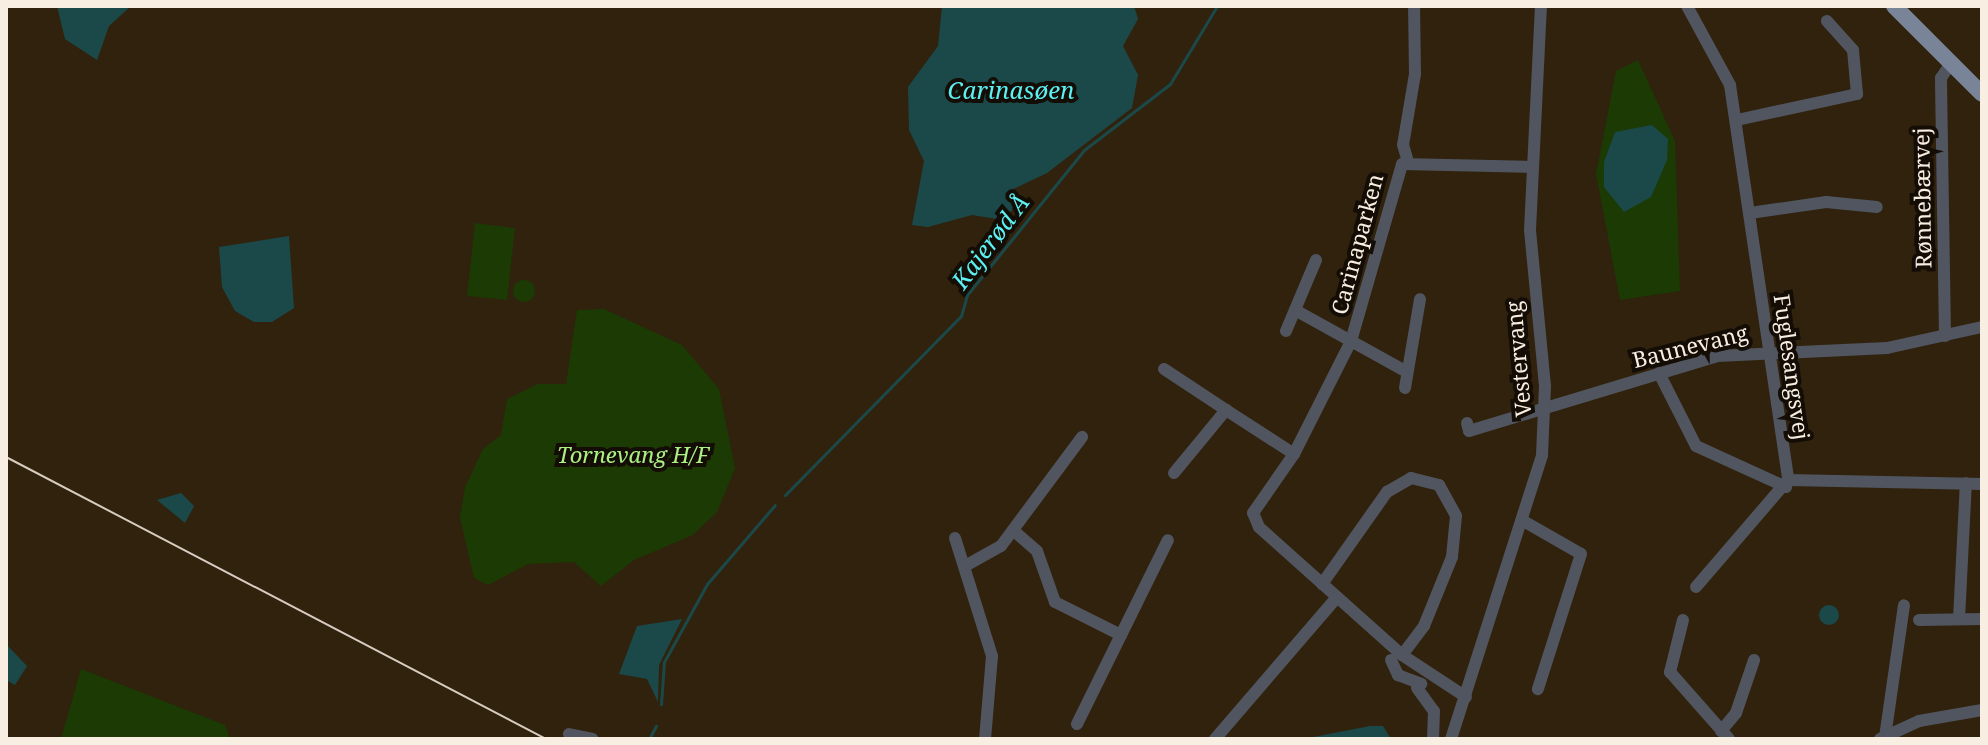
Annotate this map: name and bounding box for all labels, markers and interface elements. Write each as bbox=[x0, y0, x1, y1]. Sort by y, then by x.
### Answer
water label: Carinasøen bbox=[948, 76, 1074, 104]
street label: Rønnebærvej bbox=[1908, 127, 1936, 269]
street label: Carinaparken bbox=[1326, 171, 1388, 317]
water label: Kajerød Å bbox=[945, 188, 1035, 294]
street label: Fuglesangsvej bbox=[1769, 293, 1815, 441]
street label: Vestervang bbox=[1500, 300, 1536, 418]
street label: Baunevang bbox=[1630, 319, 1750, 373]
park label: Tornevang H/F bbox=[557, 442, 709, 468]

